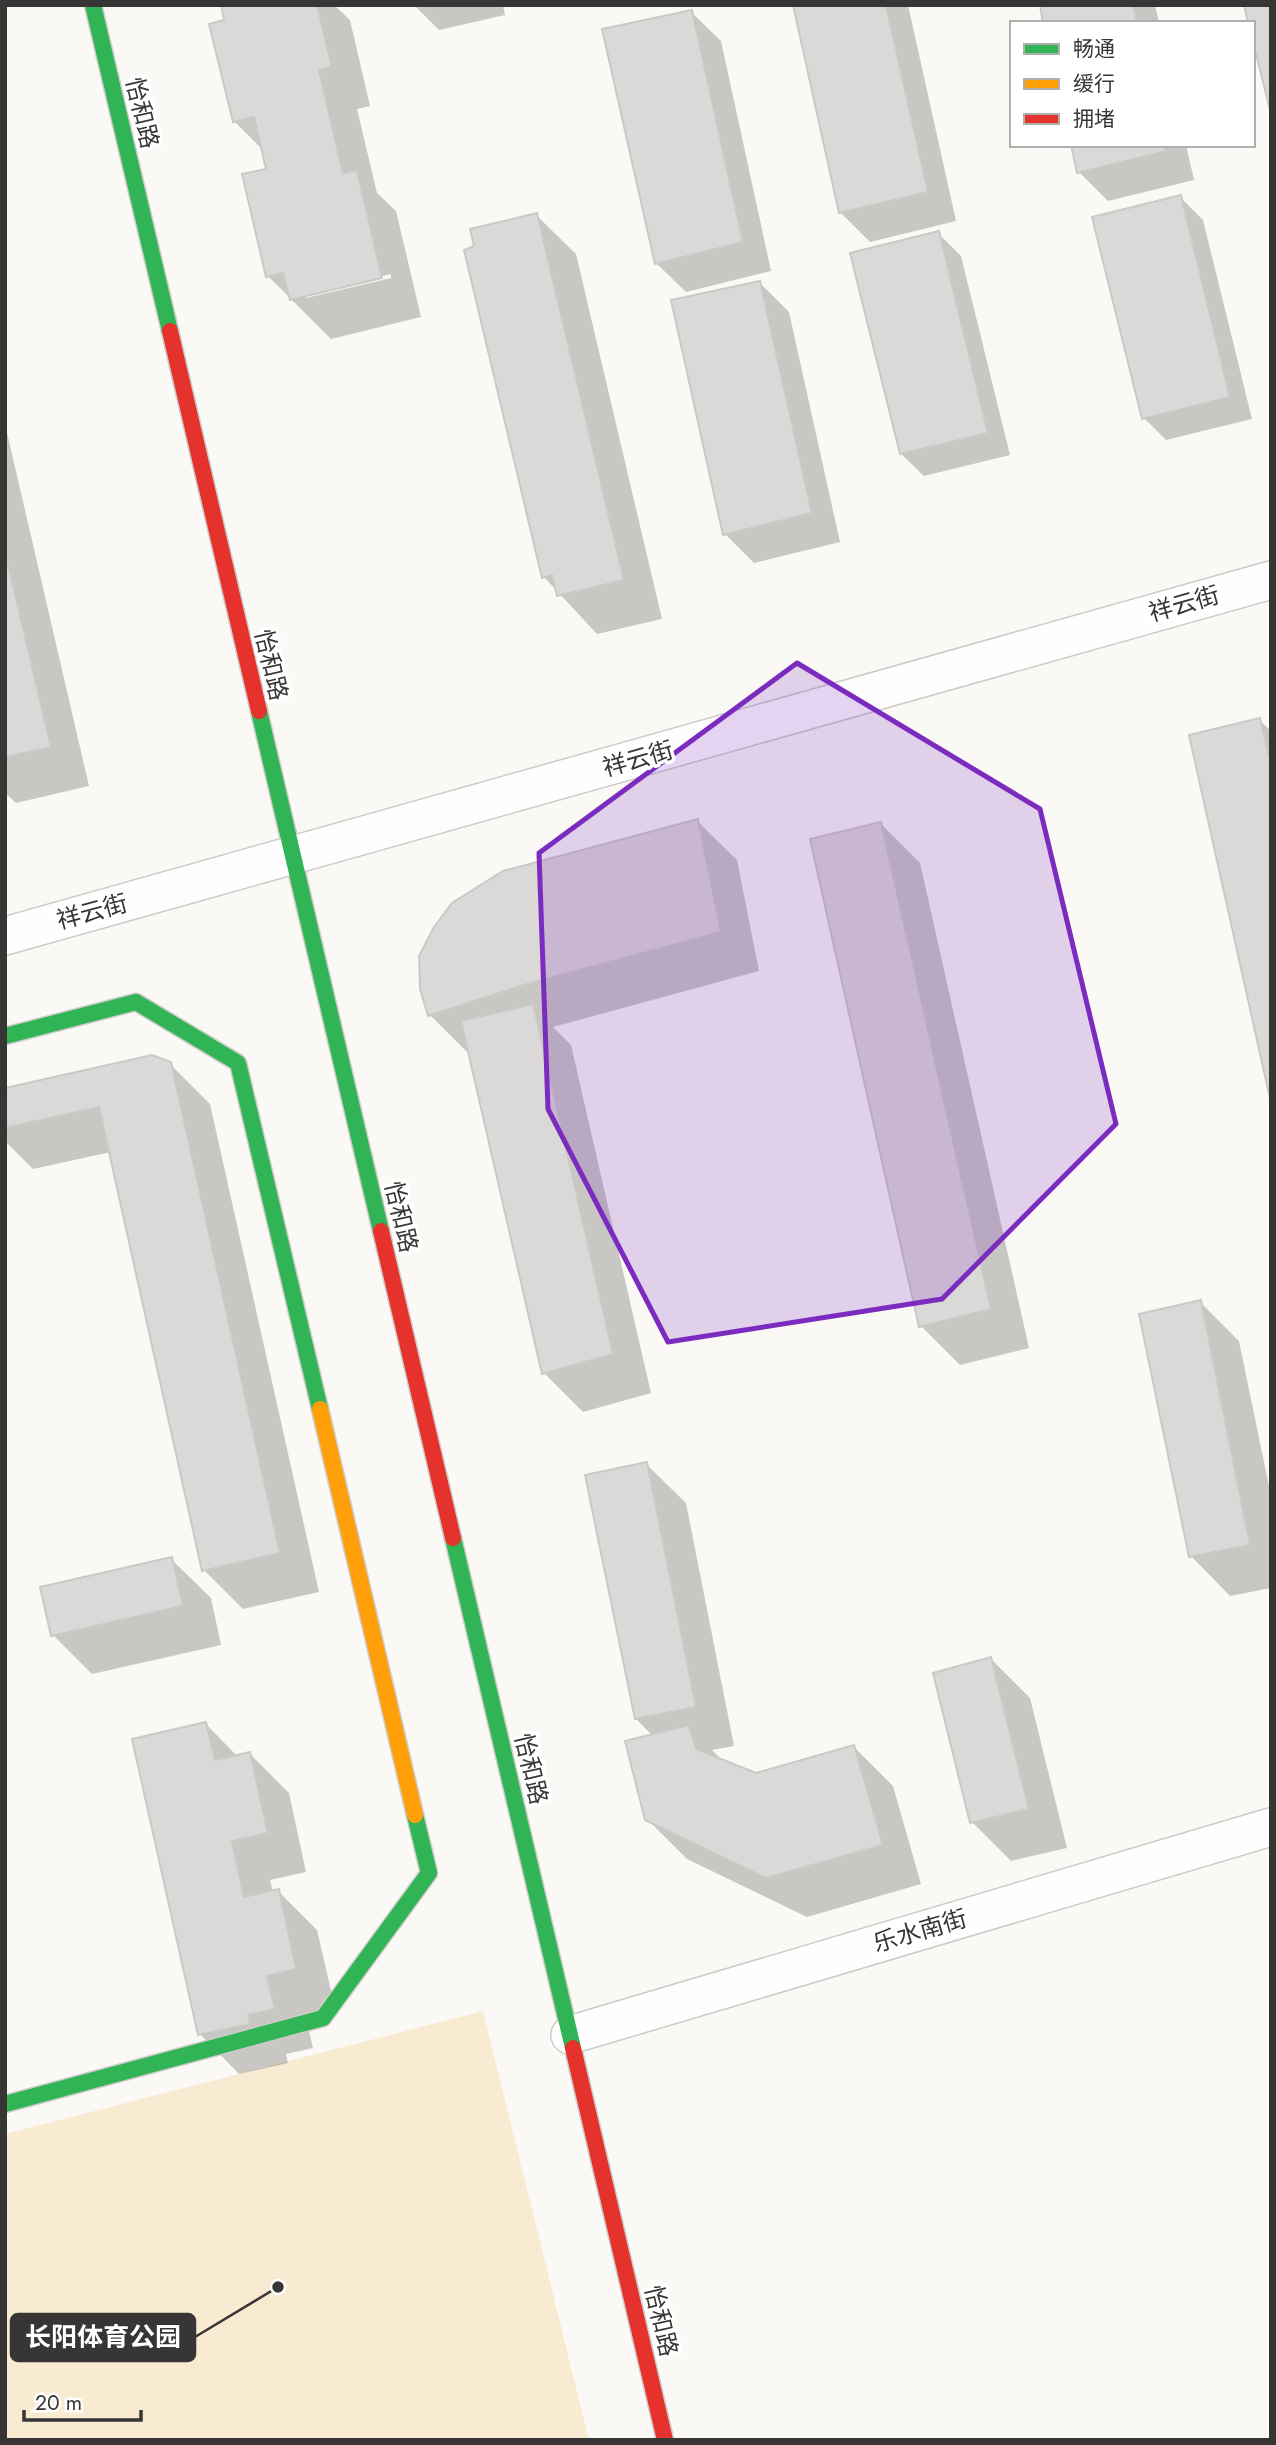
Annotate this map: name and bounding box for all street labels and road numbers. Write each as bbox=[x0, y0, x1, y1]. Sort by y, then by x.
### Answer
street label: 怡和路 bbox=[117, 74, 168, 152]
street label: 祥云街 bbox=[1144, 577, 1223, 630]
street label: 怡和路 bbox=[246, 626, 297, 704]
street label: 祥云街 bbox=[598, 732, 677, 785]
street label: 祥云街 bbox=[53, 885, 131, 938]
street label: 怡和路 bbox=[376, 1178, 427, 1256]
street label: 怡和路 bbox=[506, 1730, 557, 1808]
street label: 乐水南街 bbox=[869, 1900, 971, 1961]
street label: 怡和路 bbox=[636, 2282, 687, 2360]

